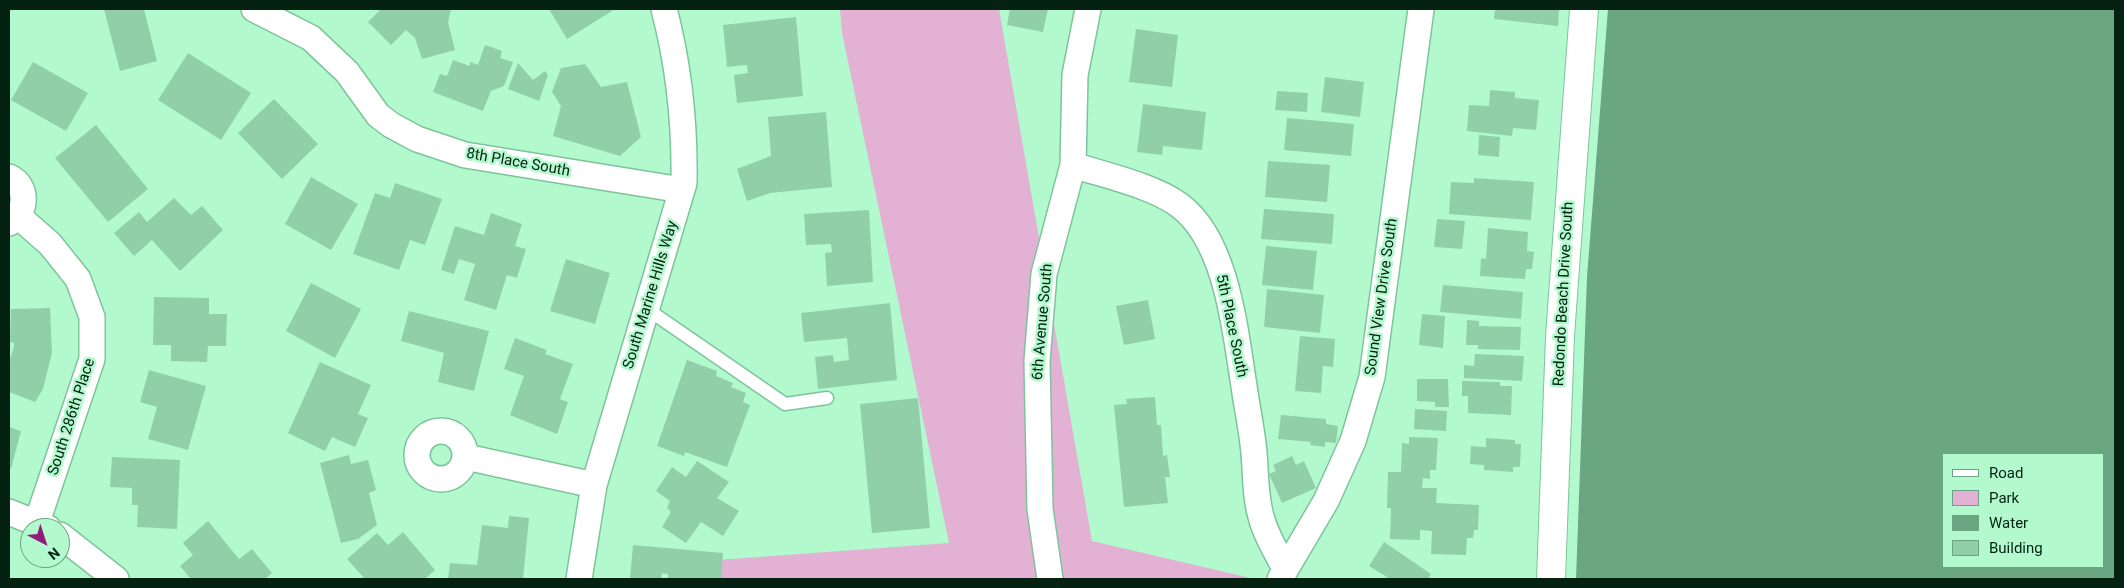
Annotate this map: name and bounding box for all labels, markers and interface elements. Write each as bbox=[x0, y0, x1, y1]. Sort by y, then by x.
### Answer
street label: 8th Place South bbox=[465, 145, 571, 181]
street label: Redondo Beach Drive South bbox=[1550, 201, 1578, 387]
street label: Sound View Drive South bbox=[1362, 217, 1402, 377]
street label: South Marine Hills Way bbox=[620, 219, 682, 371]
street label: 6th Avenue South bbox=[1029, 263, 1057, 381]
street label: 5th Place South bbox=[1211, 273, 1251, 379]
street label: South 286th Place bbox=[45, 356, 99, 478]
legend bbox=[1942, 453, 2104, 568]
text: Road bbox=[1989, 464, 2023, 482]
text: Park bbox=[1989, 489, 2019, 507]
text: Water bbox=[1989, 514, 2028, 532]
north arrow bbox=[20, 518, 70, 568]
text: Building bbox=[1989, 539, 2043, 557]
text: N bbox=[45, 544, 63, 563]

